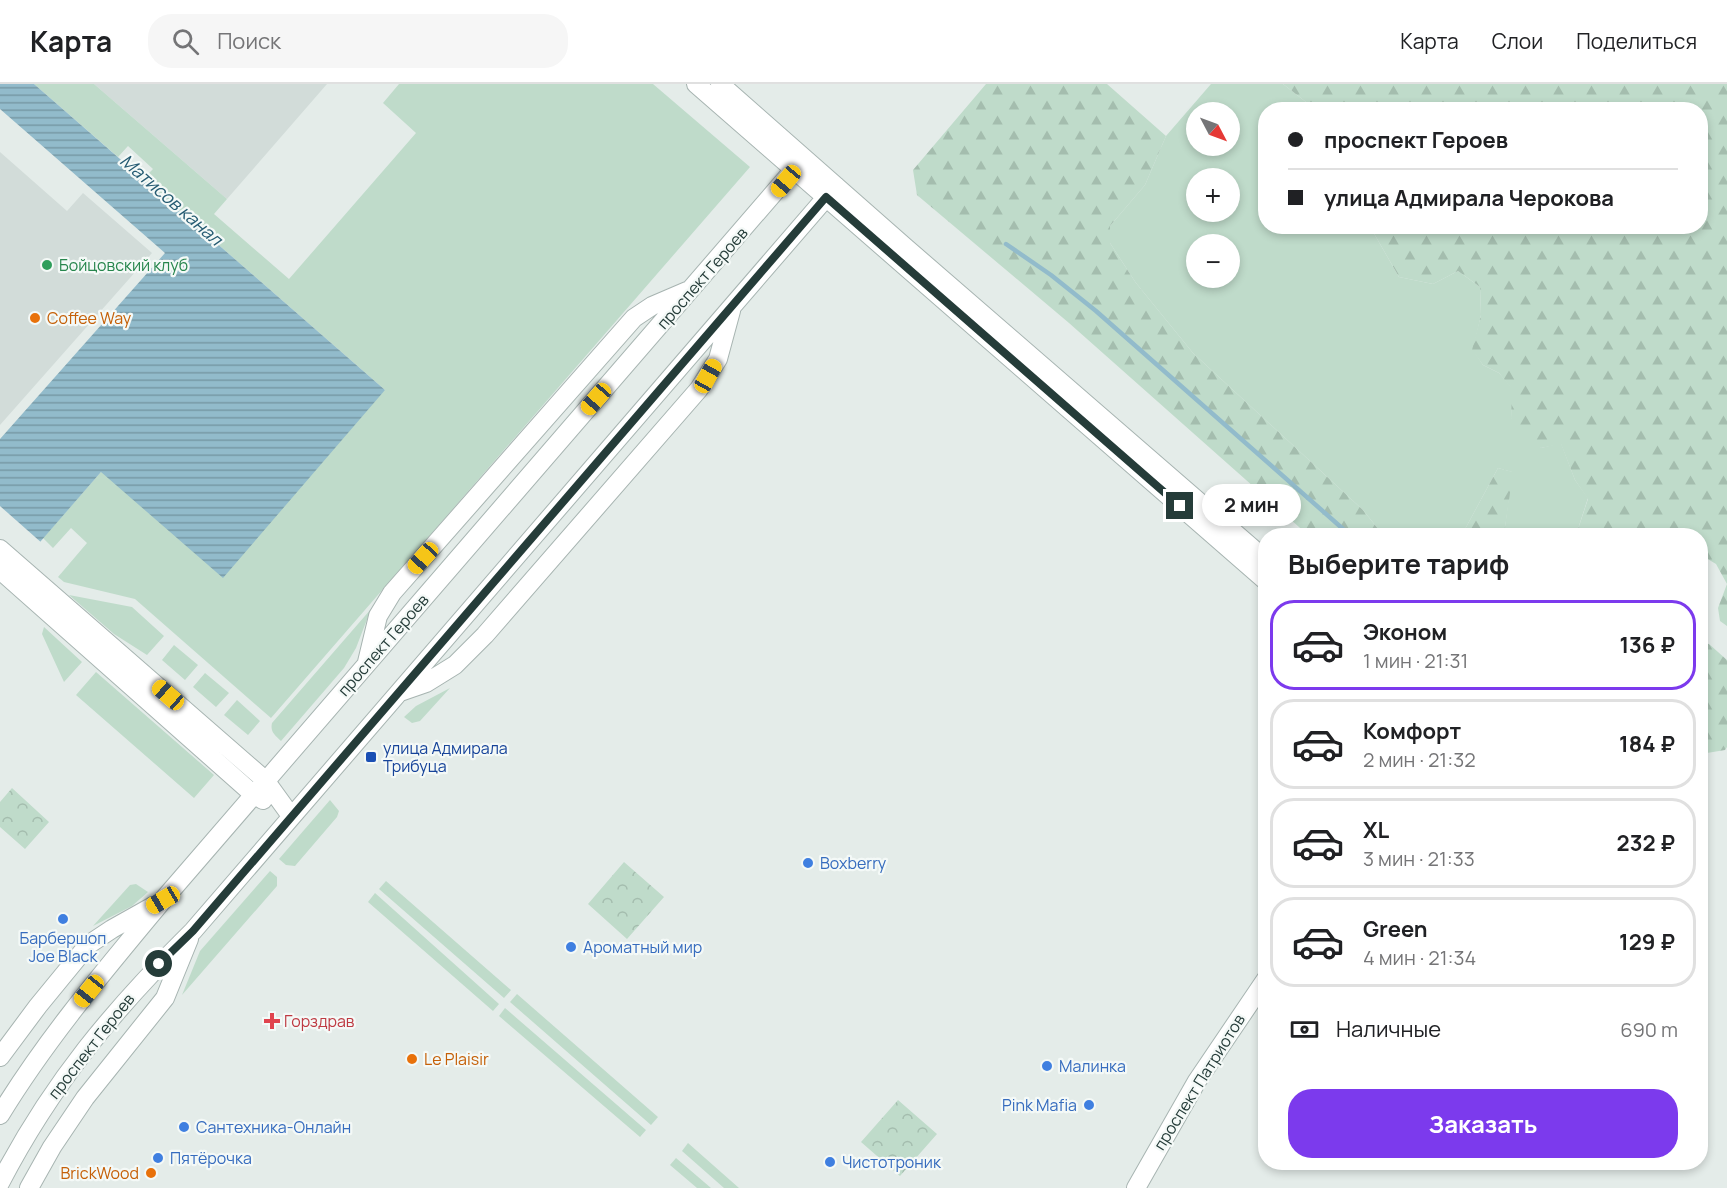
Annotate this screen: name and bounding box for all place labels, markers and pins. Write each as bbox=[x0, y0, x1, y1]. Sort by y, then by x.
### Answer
place label: Бойцовский клуб bbox=[59, 254, 188, 276]
marker: Бойцовский клуб bbox=[40, 258, 54, 272]
place label: Coffee Way bbox=[47, 307, 132, 329]
marker: Coffee Way bbox=[28, 311, 42, 325]
place label: улица Адмирала Трибуца bbox=[383, 737, 508, 777]
marker: улица Адмирала Трибуца bbox=[364, 750, 378, 764]
place label: Boxberry bbox=[820, 852, 887, 874]
marker: Boxberry bbox=[801, 856, 815, 870]
marker: Барбершоп Joe Black bbox=[56, 912, 70, 926]
place label: Барбершоп Joe Black bbox=[20, 927, 106, 967]
place label: Ароматный мир bbox=[583, 936, 702, 958]
marker: Ароматный мир bbox=[564, 940, 578, 954]
place label: Горздрав bbox=[284, 1010, 355, 1032]
marker: Горздрав bbox=[265, 1014, 279, 1028]
place label: Le Plaisir bbox=[424, 1048, 489, 1070]
marker: Le Plaisir bbox=[405, 1052, 419, 1066]
place label: Малинка bbox=[1059, 1055, 1126, 1077]
marker: Малинка bbox=[1040, 1059, 1054, 1073]
place label: Pink Mafia bbox=[1002, 1094, 1077, 1116]
marker: Pink Mafia bbox=[1082, 1098, 1096, 1112]
place label: Сантехника-Онлайн bbox=[196, 1116, 351, 1138]
marker: Сантехника-Онлайн bbox=[177, 1120, 191, 1134]
place label: Пятёрочка bbox=[170, 1147, 252, 1169]
marker: Пятёрочка bbox=[151, 1151, 165, 1165]
place label: Чистотроник bbox=[842, 1151, 942, 1173]
marker: Чистотроник bbox=[823, 1155, 837, 1169]
place label: BrickWood bbox=[60, 1162, 139, 1184]
marker: BrickWood bbox=[144, 1166, 158, 1180]

